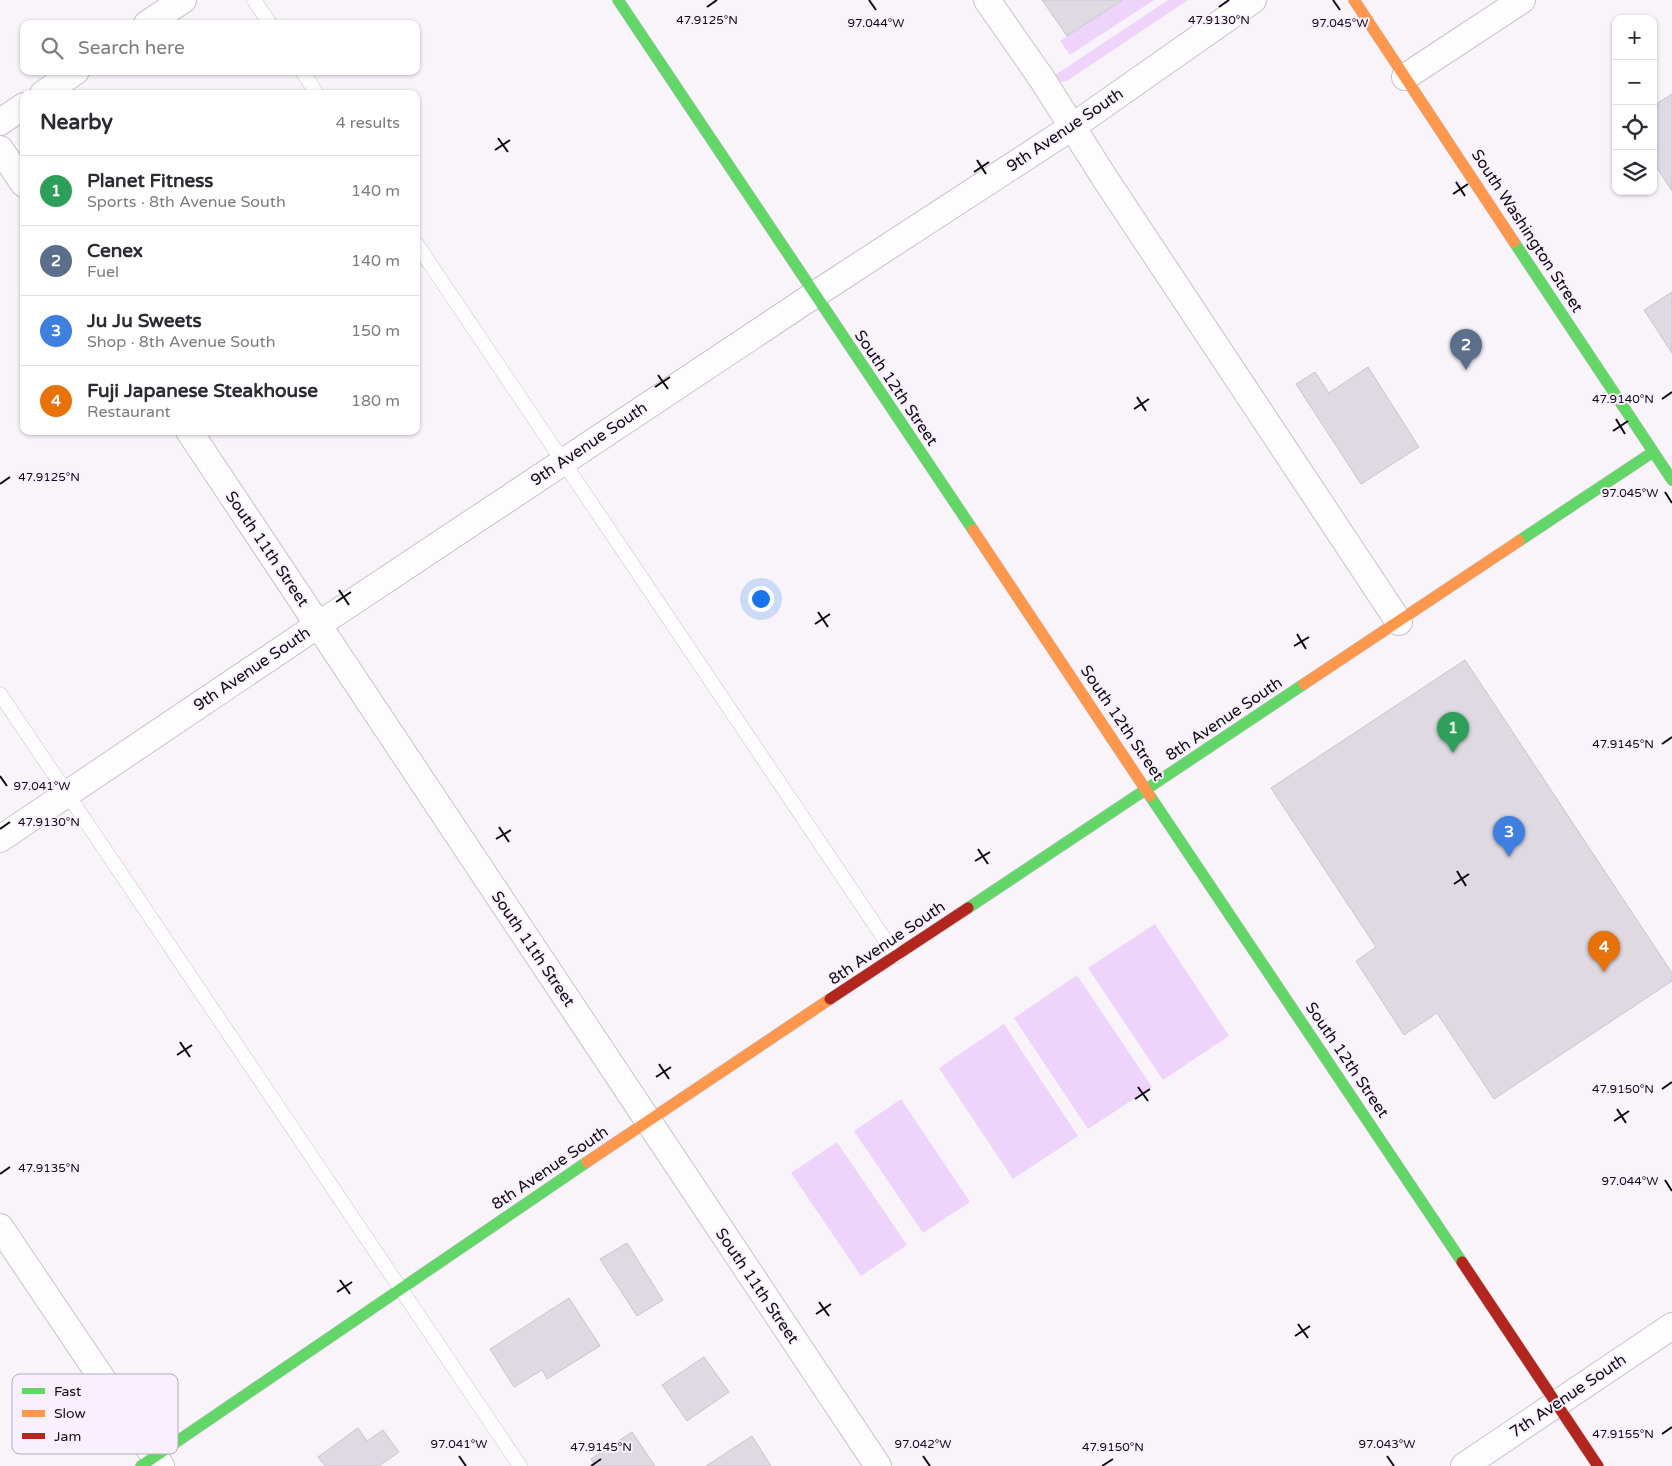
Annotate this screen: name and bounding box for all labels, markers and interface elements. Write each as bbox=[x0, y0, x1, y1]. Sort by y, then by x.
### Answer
text: 47.9125°N bbox=[676, 13, 738, 27]
text: 47.9130°N bbox=[1188, 13, 1250, 27]
map controls bbox=[1612, 15, 1657, 195]
button: + bbox=[1612, 15, 1657, 60]
text: 97.044°W bbox=[848, 16, 904, 30]
text: 97.045°W bbox=[1312, 16, 1368, 30]
search box bbox=[20, 20, 420, 75]
icon: search bbox=[38, 34, 66, 62]
text: Search here bbox=[78, 37, 185, 59]
button: − bbox=[1612, 60, 1657, 105]
street label: 9th Avenue South bbox=[1003, 83, 1127, 177]
button: locate bbox=[1612, 105, 1657, 150]
text: Nearby bbox=[40, 110, 113, 135]
text: 4 results bbox=[336, 113, 400, 133]
street label: South Washington Street bbox=[1467, 146, 1587, 316]
button: layers bbox=[1612, 150, 1657, 195]
text: Planet Fitness bbox=[87, 170, 213, 192]
text: 1 bbox=[51, 181, 61, 201]
text: 140 m bbox=[351, 181, 400, 201]
text: Sports · 8th Avenue South bbox=[87, 192, 286, 212]
text: Cenex bbox=[87, 240, 143, 262]
text: 2 bbox=[51, 251, 61, 271]
text: 140 m bbox=[351, 251, 400, 271]
text: Fuel bbox=[87, 262, 119, 282]
text: Ju Ju Sweets bbox=[87, 310, 202, 332]
text: 3 bbox=[51, 321, 61, 341]
text: 150 m bbox=[351, 321, 400, 341]
street label: South 12th Street bbox=[850, 326, 942, 450]
pin: 2 bbox=[1450, 329, 1482, 370]
text: Shop · 8th Avenue South bbox=[87, 332, 275, 352]
text: Fuji Japanese Steakhouse bbox=[87, 380, 318, 402]
text: 4 bbox=[51, 391, 61, 411]
text: 180 m bbox=[351, 391, 400, 411]
text: 47.9140°N bbox=[1592, 392, 1654, 406]
street label: 9th Avenue South bbox=[527, 397, 651, 491]
text: Restaurant bbox=[87, 402, 171, 422]
text: 47.9125°N bbox=[18, 470, 80, 484]
text: 97.045°W bbox=[1602, 486, 1658, 500]
street label: South 11th Street bbox=[221, 487, 313, 611]
your location bbox=[748, 586, 774, 612]
street label: 9th Avenue South bbox=[190, 622, 314, 716]
street label: South 12th Street bbox=[1076, 661, 1168, 785]
street label: 8th Avenue South bbox=[1162, 672, 1286, 766]
pin: 1 bbox=[1437, 712, 1469, 753]
text: 47.9145°N bbox=[1592, 737, 1654, 751]
text: 97.041°W bbox=[14, 779, 70, 793]
text: 47.9130°N bbox=[18, 815, 80, 829]
pin: 3 bbox=[1493, 816, 1525, 857]
street label: South 11th Street bbox=[487, 887, 579, 1011]
street label: 8th Avenue South bbox=[825, 896, 949, 990]
pin: 4 bbox=[1588, 931, 1620, 972]
street label: South 12th Street bbox=[1301, 998, 1393, 1122]
text: 47.9150°N bbox=[1592, 1082, 1654, 1096]
street label: 8th Avenue South bbox=[488, 1121, 612, 1215]
text: 47.9135°N bbox=[18, 1161, 80, 1175]
text: 97.044°W bbox=[1602, 1174, 1658, 1188]
street label: South 11th Street bbox=[711, 1224, 803, 1348]
street label: 7th Avenue South bbox=[1506, 1349, 1630, 1443]
legend bbox=[12, 1374, 178, 1454]
text: Fast bbox=[54, 1383, 82, 1400]
text: Slow bbox=[54, 1405, 86, 1422]
text: 47.9155°N bbox=[1592, 1427, 1654, 1441]
text: Jam bbox=[54, 1428, 81, 1445]
text: 97.041°W bbox=[431, 1437, 487, 1451]
text: 97.042°W bbox=[895, 1437, 951, 1451]
text: 97.043°W bbox=[1359, 1437, 1415, 1451]
text: 47.9145°N bbox=[570, 1440, 632, 1454]
text: 47.9150°N bbox=[1082, 1440, 1144, 1454]

